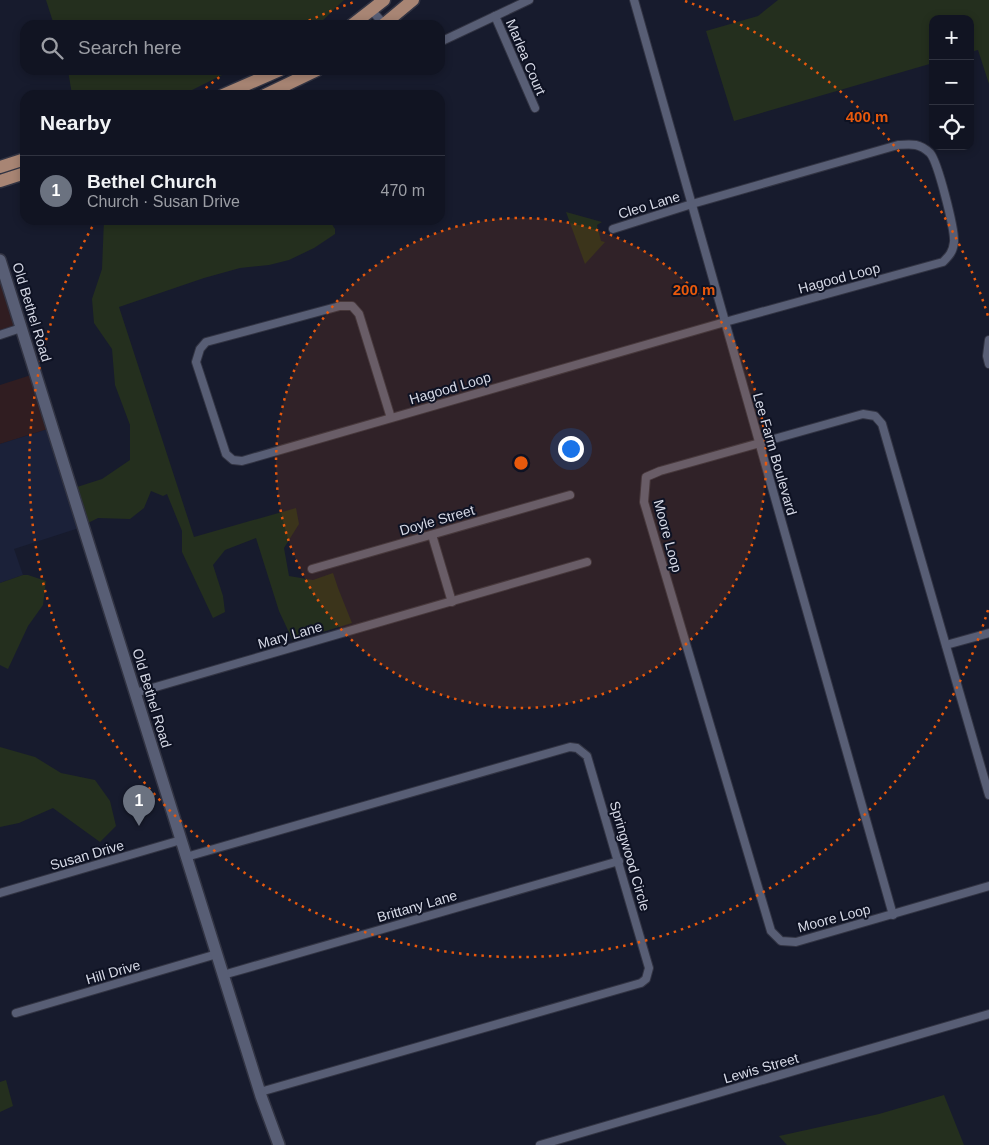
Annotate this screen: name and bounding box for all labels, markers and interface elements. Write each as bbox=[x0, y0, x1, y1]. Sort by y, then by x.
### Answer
map controls bbox=[929, 15, 974, 150]
button: + bbox=[929, 15, 974, 60]
street label: Marlea Court bbox=[503, 17, 549, 97]
search box bbox=[20, 20, 445, 75]
icon: search bbox=[38, 34, 66, 62]
text: Search here bbox=[78, 37, 182, 58]
button: − bbox=[929, 60, 974, 105]
button: locate bbox=[929, 105, 974, 150]
text: 400 m bbox=[846, 108, 888, 125]
text: Nearby bbox=[40, 111, 111, 134]
text: Bethel Church bbox=[87, 171, 217, 192]
text: 1 bbox=[52, 182, 60, 199]
text: 470 m bbox=[381, 182, 425, 199]
street label: Cleo Lane bbox=[616, 188, 682, 222]
text: Church · Susan Drive bbox=[87, 193, 240, 210]
street label: Hagood Loop bbox=[796, 259, 882, 297]
street label: Old Bethel Road bbox=[9, 261, 55, 363]
text: 200 m bbox=[673, 281, 715, 298]
street label: Hagood Loop bbox=[407, 369, 493, 407]
street label: Lee Farm Boulevard bbox=[750, 391, 800, 517]
your location bbox=[558, 436, 584, 462]
centre of rings bbox=[512, 454, 530, 472]
street label: Moore Loop bbox=[651, 498, 685, 574]
street label: Doyle Street bbox=[398, 502, 476, 538]
street label: Mary Lane bbox=[256, 618, 324, 652]
street label: Old Bethel Road bbox=[129, 647, 175, 749]
pin: 1 bbox=[123, 785, 155, 826]
street label: Springwood Circle bbox=[607, 799, 653, 913]
street label: Susan Drive bbox=[48, 837, 126, 873]
street label: Brittany Lane bbox=[375, 887, 459, 925]
street label: Moore Loop bbox=[796, 901, 872, 935]
street label: Hill Drive bbox=[84, 957, 142, 987]
street label: Lewis Street bbox=[722, 1050, 800, 1086]

